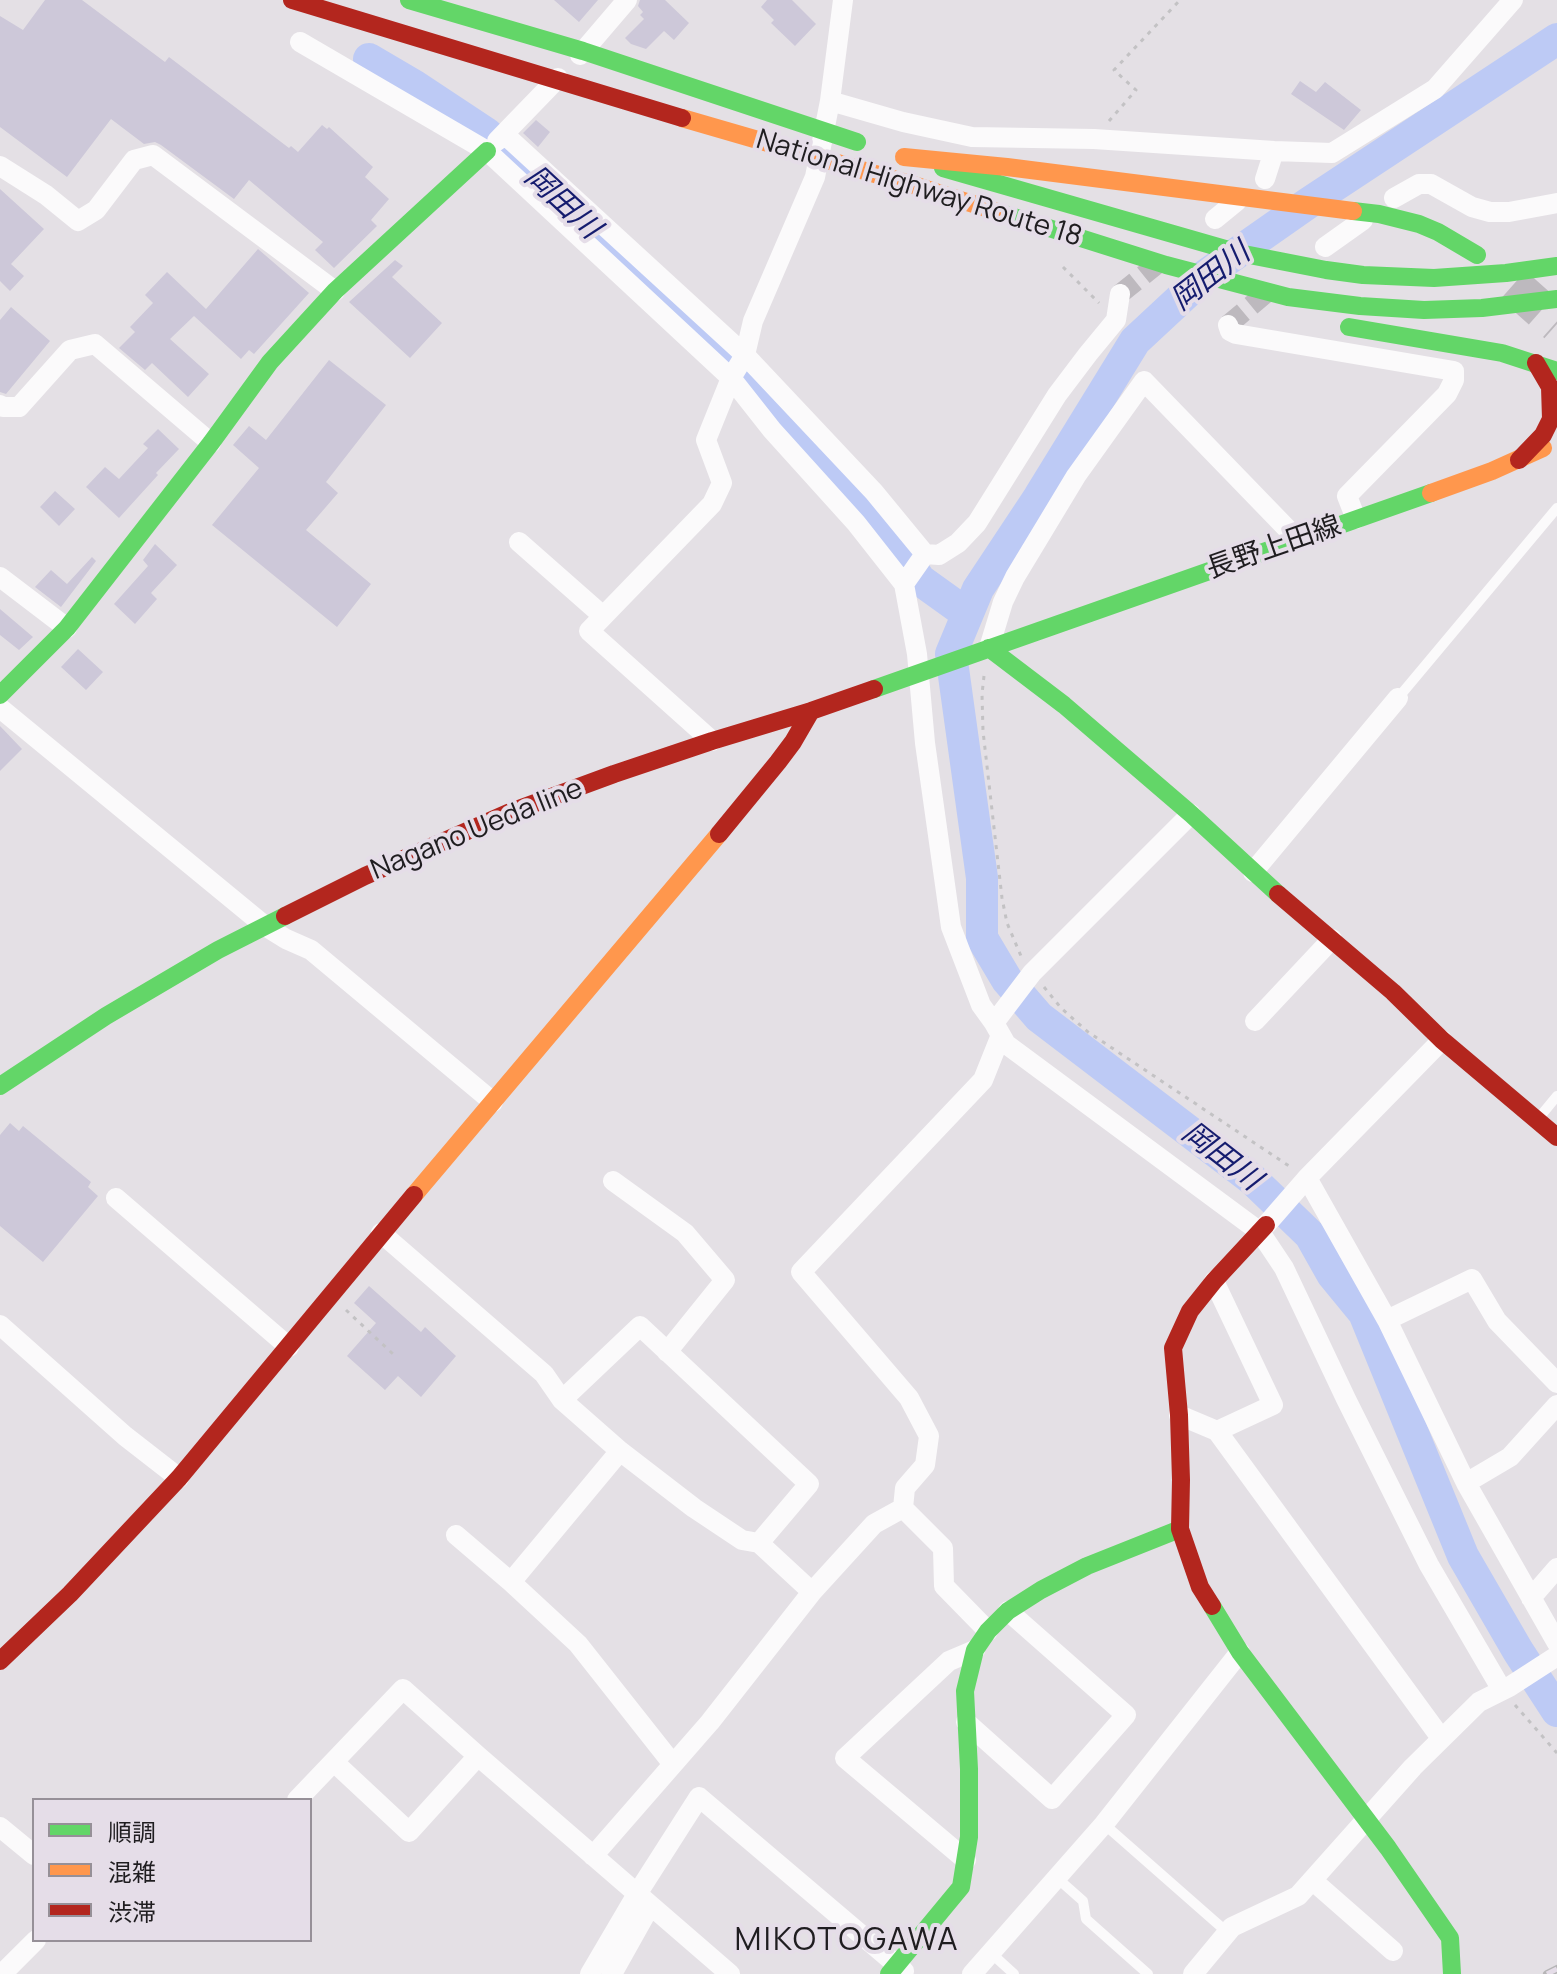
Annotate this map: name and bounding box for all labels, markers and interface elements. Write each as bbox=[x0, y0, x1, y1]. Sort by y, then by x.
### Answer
street label: National Highway Route 18 bbox=[752, 123, 1086, 255]
water label: 岡田川 bbox=[517, 159, 607, 247]
water label: 岡田川 bbox=[1164, 235, 1258, 319]
street label: 長野上田線 bbox=[1202, 509, 1346, 587]
street label: Nagano Ueda line bbox=[366, 772, 588, 888]
water label: 岡田川 bbox=[1174, 1115, 1268, 1199]
legend bbox=[32, 1798, 312, 1942]
text: 順調 bbox=[108, 1815, 156, 1848]
text: 混雑 bbox=[108, 1855, 156, 1888]
text: 渋滞 bbox=[108, 1895, 156, 1928]
district label: MIKOTOGAWA bbox=[735, 1922, 959, 1960]

